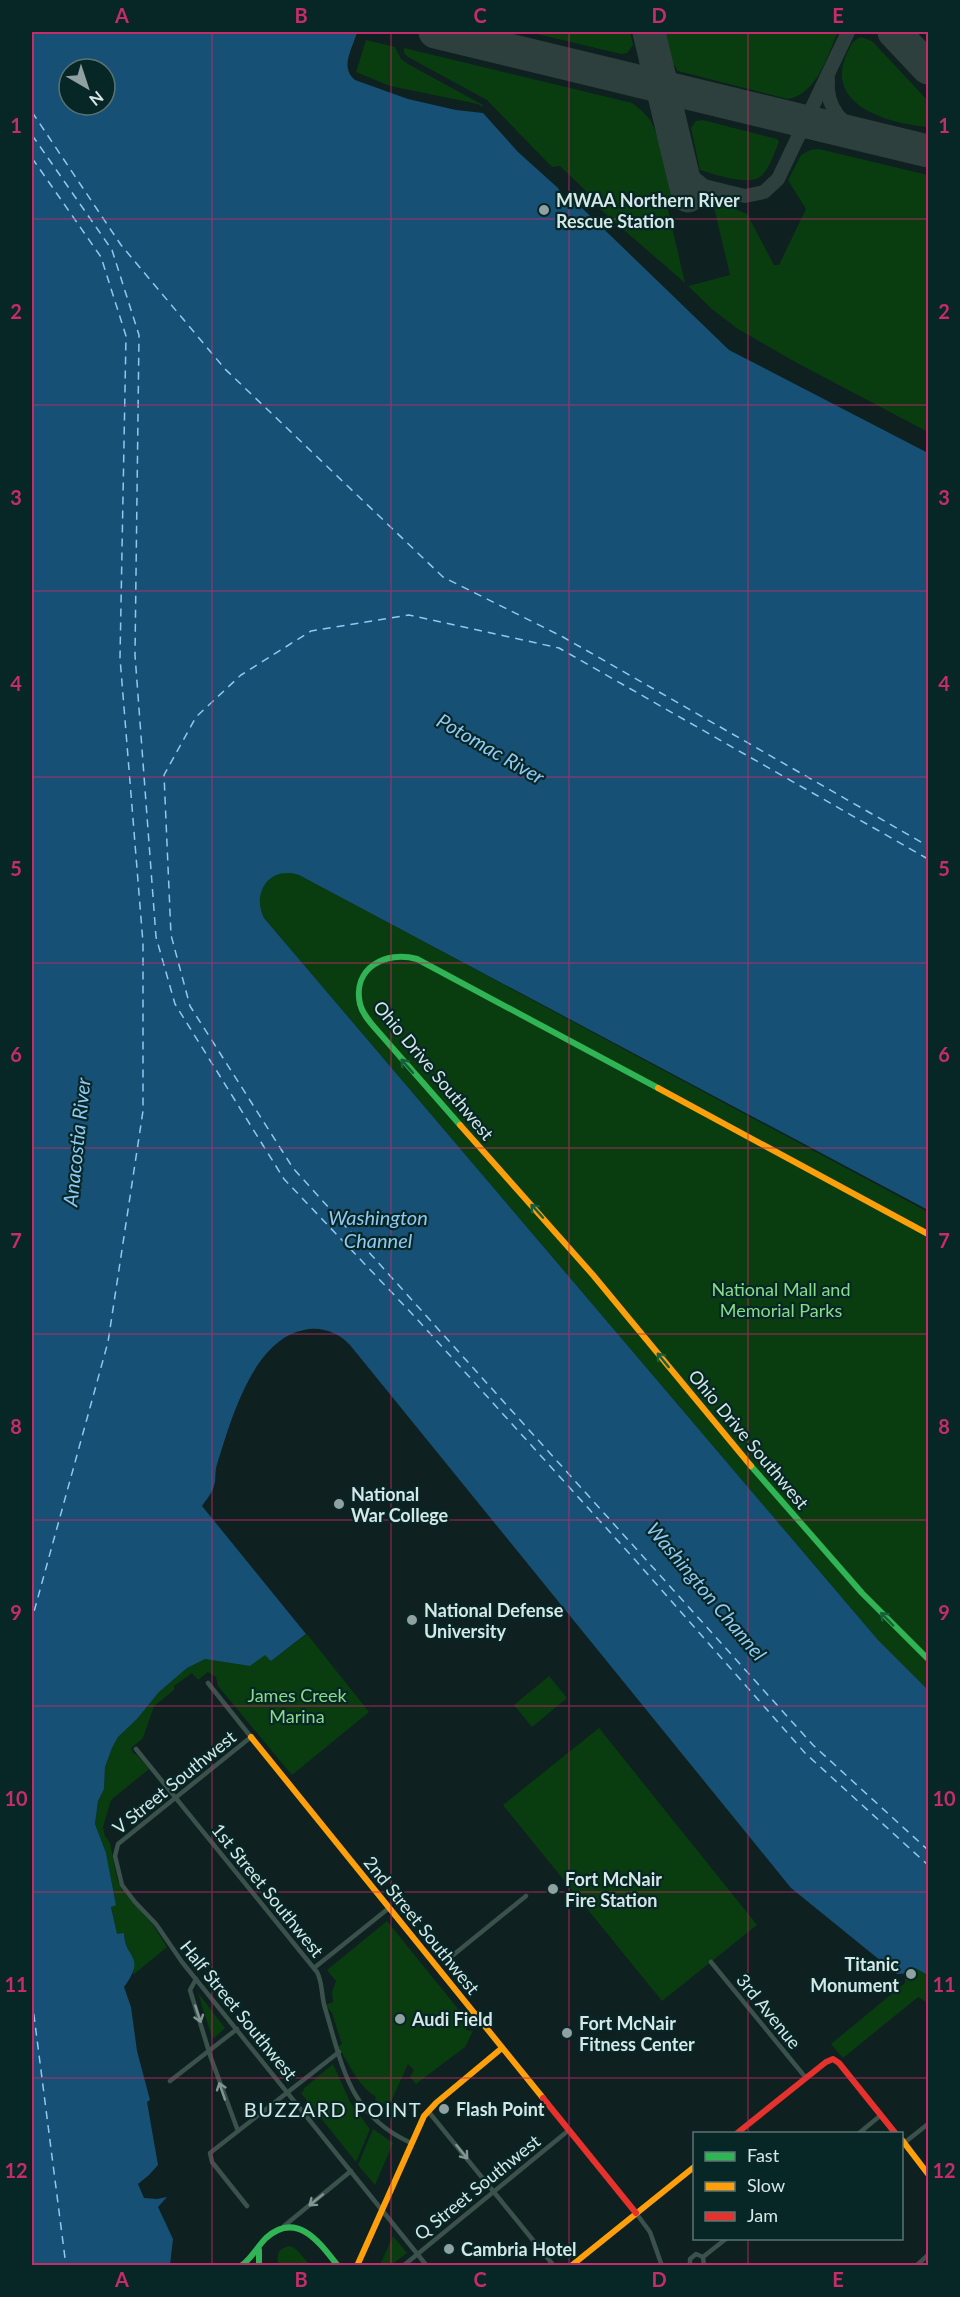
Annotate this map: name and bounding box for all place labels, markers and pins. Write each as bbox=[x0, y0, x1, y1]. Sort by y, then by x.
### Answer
place label: MWAA Northern River Rescue Station bbox=[556, 189, 740, 232]
marker: MWAA Northern River Rescue Station bbox=[537, 203, 551, 217]
place label: National War College bbox=[351, 1483, 449, 1526]
marker: National War College bbox=[332, 1497, 346, 1511]
place label: National Defense University bbox=[424, 1599, 564, 1642]
marker: National Defense University bbox=[405, 1613, 419, 1627]
place label: Fort McNair Fire Station bbox=[565, 1868, 662, 1911]
marker: Fort McNair Fire Station bbox=[546, 1882, 560, 1896]
place label: Titanic Monument bbox=[810, 1953, 899, 1996]
marker: Titanic Monument bbox=[904, 1967, 918, 1981]
place label: Audi Field bbox=[411, 2008, 493, 2030]
marker: Audi Field bbox=[393, 2012, 407, 2026]
place label: Fort McNair Fitness Center bbox=[579, 2012, 695, 2055]
marker: Fort McNair Fitness Center bbox=[560, 2026, 574, 2040]
place label: Flash Point bbox=[456, 2098, 545, 2120]
marker: Flash Point bbox=[437, 2102, 451, 2116]
place label: Cambria Hotel bbox=[461, 2238, 577, 2260]
marker: Cambria Hotel bbox=[442, 2242, 456, 2256]

